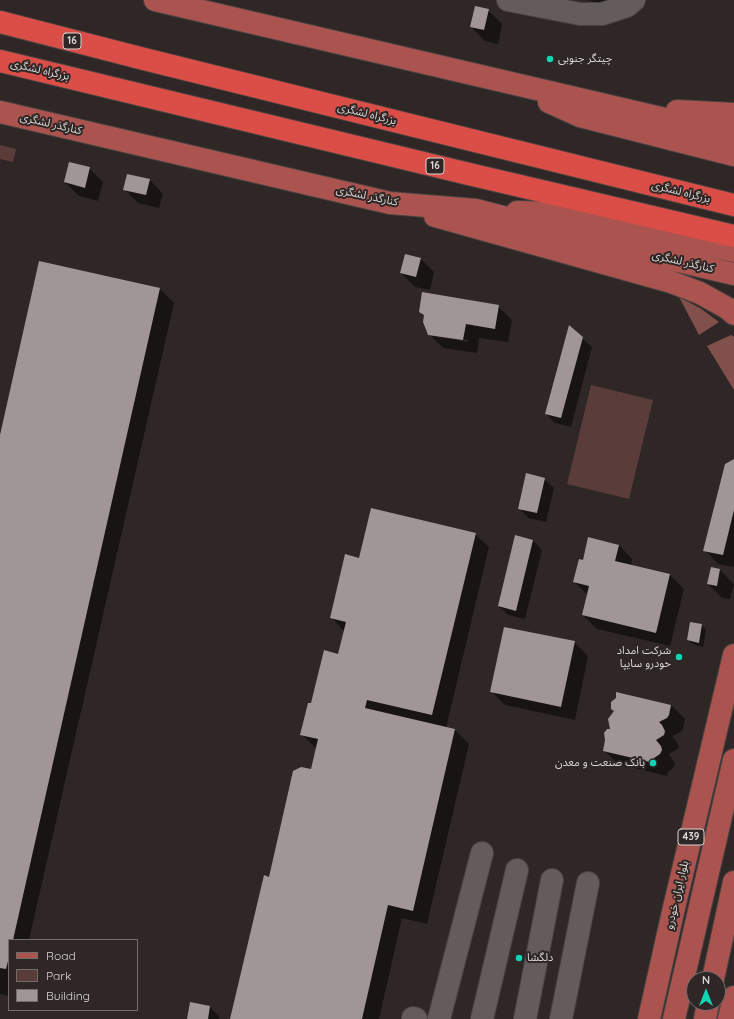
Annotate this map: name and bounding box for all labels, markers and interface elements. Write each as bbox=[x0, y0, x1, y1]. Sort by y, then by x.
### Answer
road number: 16 bbox=[63, 33, 81, 49]
place label: چیتگر جنوبی bbox=[558, 52, 612, 66]
marker: چیتگر جنوبی bbox=[545, 54, 555, 64]
street label: بزرگراه لشگری bbox=[9, 57, 71, 83]
street label: بزرگراه لشگری bbox=[336, 100, 398, 128]
street label: کنارگذر لشگری bbox=[19, 110, 83, 138]
road number: 16 bbox=[426, 158, 444, 174]
street label: بزرگراه لشگری bbox=[650, 178, 712, 206]
street label: کنارگذر لشگری bbox=[335, 183, 399, 209]
street label: کنارگذر لشگری bbox=[651, 248, 715, 276]
place label: شرکت امداد خودرو سایپا bbox=[617, 644, 671, 670]
marker: شرکت امداد خودرو سایپا bbox=[674, 652, 684, 662]
place label: بانک صنعت و معدن bbox=[555, 756, 645, 770]
marker: بانک صنعت و معدن bbox=[648, 758, 658, 768]
road number: 439 bbox=[678, 829, 704, 845]
street label: بلوار ایران خودرو bbox=[663, 859, 691, 931]
legend bbox=[8, 939, 138, 1011]
text: Road bbox=[46, 948, 76, 963]
place label: دلگشا bbox=[527, 951, 553, 965]
marker: دلگشا bbox=[514, 953, 524, 963]
text: Park bbox=[46, 968, 71, 983]
north arrow bbox=[686, 971, 726, 1011]
text: N bbox=[702, 973, 710, 987]
text: Building bbox=[46, 988, 90, 1003]

